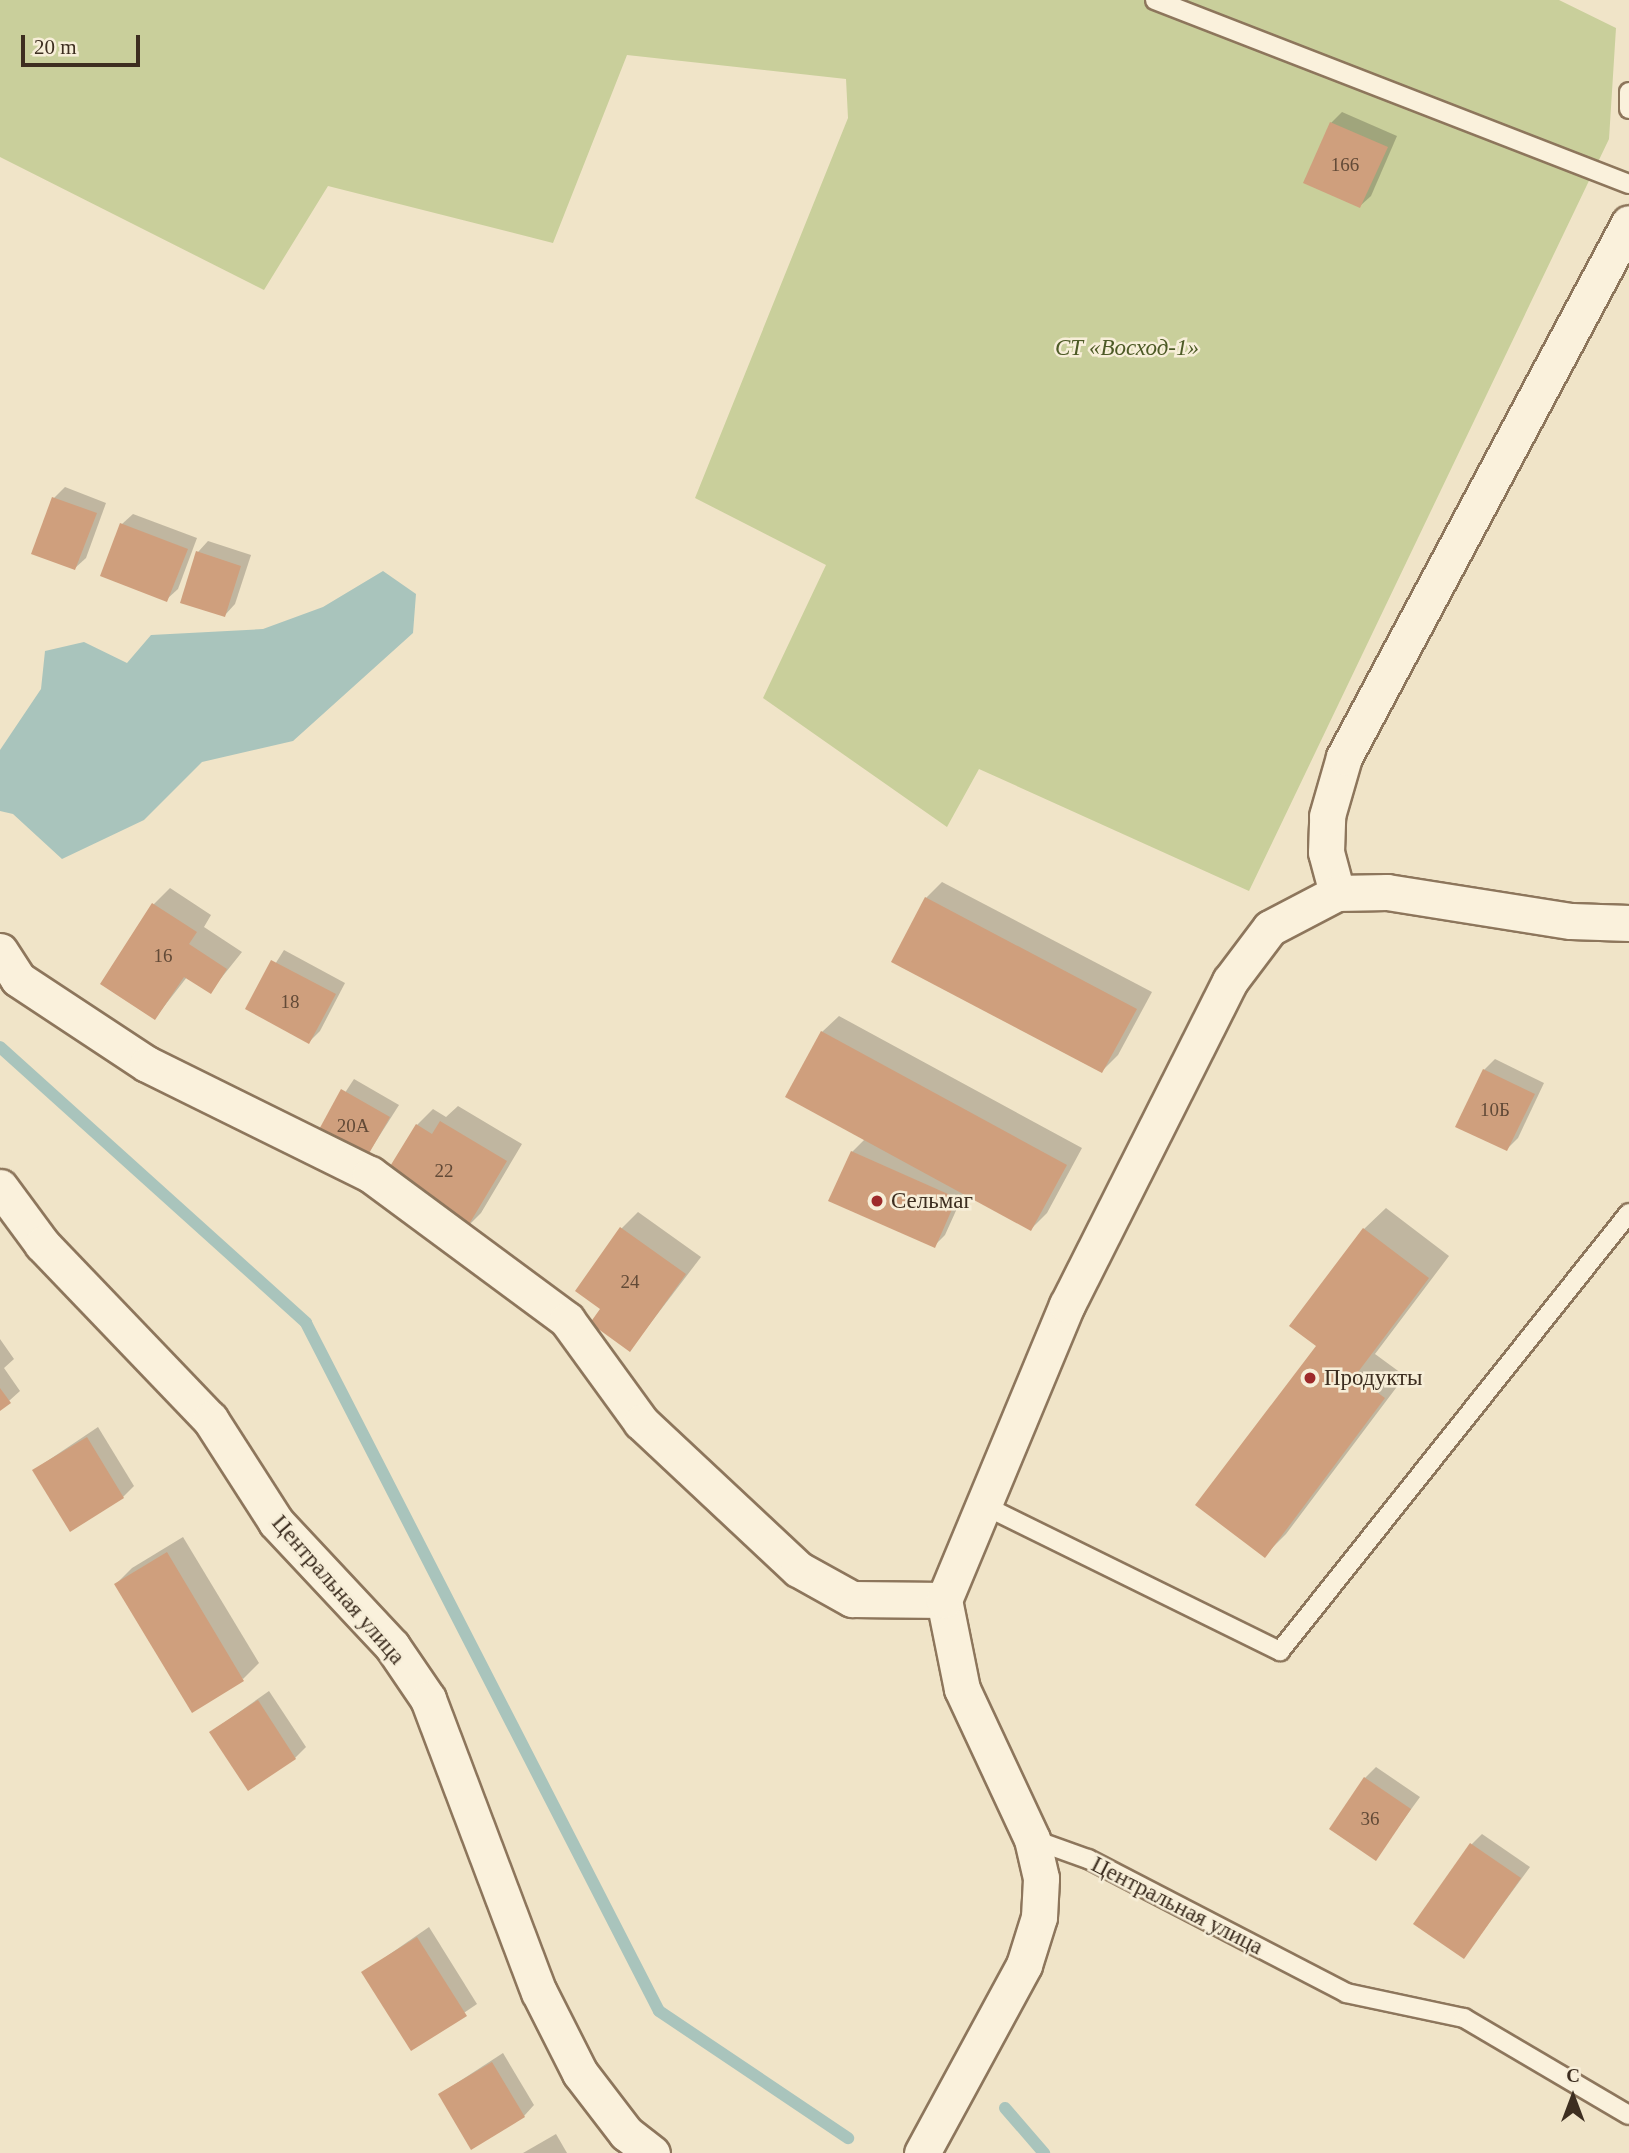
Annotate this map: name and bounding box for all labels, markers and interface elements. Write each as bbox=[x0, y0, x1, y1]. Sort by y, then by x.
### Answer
scale bar bbox=[24, 21, 144, 65]
text: 20 m bbox=[34, 35, 77, 59]
house number: 166 bbox=[1331, 154, 1359, 176]
park label: СТ «Восход-1» bbox=[1055, 334, 1199, 362]
house number: 16 bbox=[154, 945, 172, 967]
house number: 18 bbox=[281, 991, 300, 1013]
house number: 10Б bbox=[1480, 1099, 1510, 1121]
house number: 20А bbox=[337, 1115, 369, 1137]
house number: 22 bbox=[435, 1160, 454, 1182]
place label: Сельмаг bbox=[891, 1187, 973, 1215]
marker: Сельмаг bbox=[869, 1193, 885, 1209]
house number: 24 bbox=[620, 1271, 640, 1293]
place label: Продукты bbox=[1324, 1364, 1423, 1392]
marker: Продукты bbox=[1302, 1370, 1318, 1386]
street label: Центральная улица bbox=[266, 1510, 410, 1670]
house number: 36 bbox=[1360, 1808, 1380, 1830]
street label: Центральная улица bbox=[1087, 1851, 1267, 1961]
north arrow bbox=[1538, 2062, 1608, 2132]
text: С bbox=[1566, 2065, 1580, 2086]

